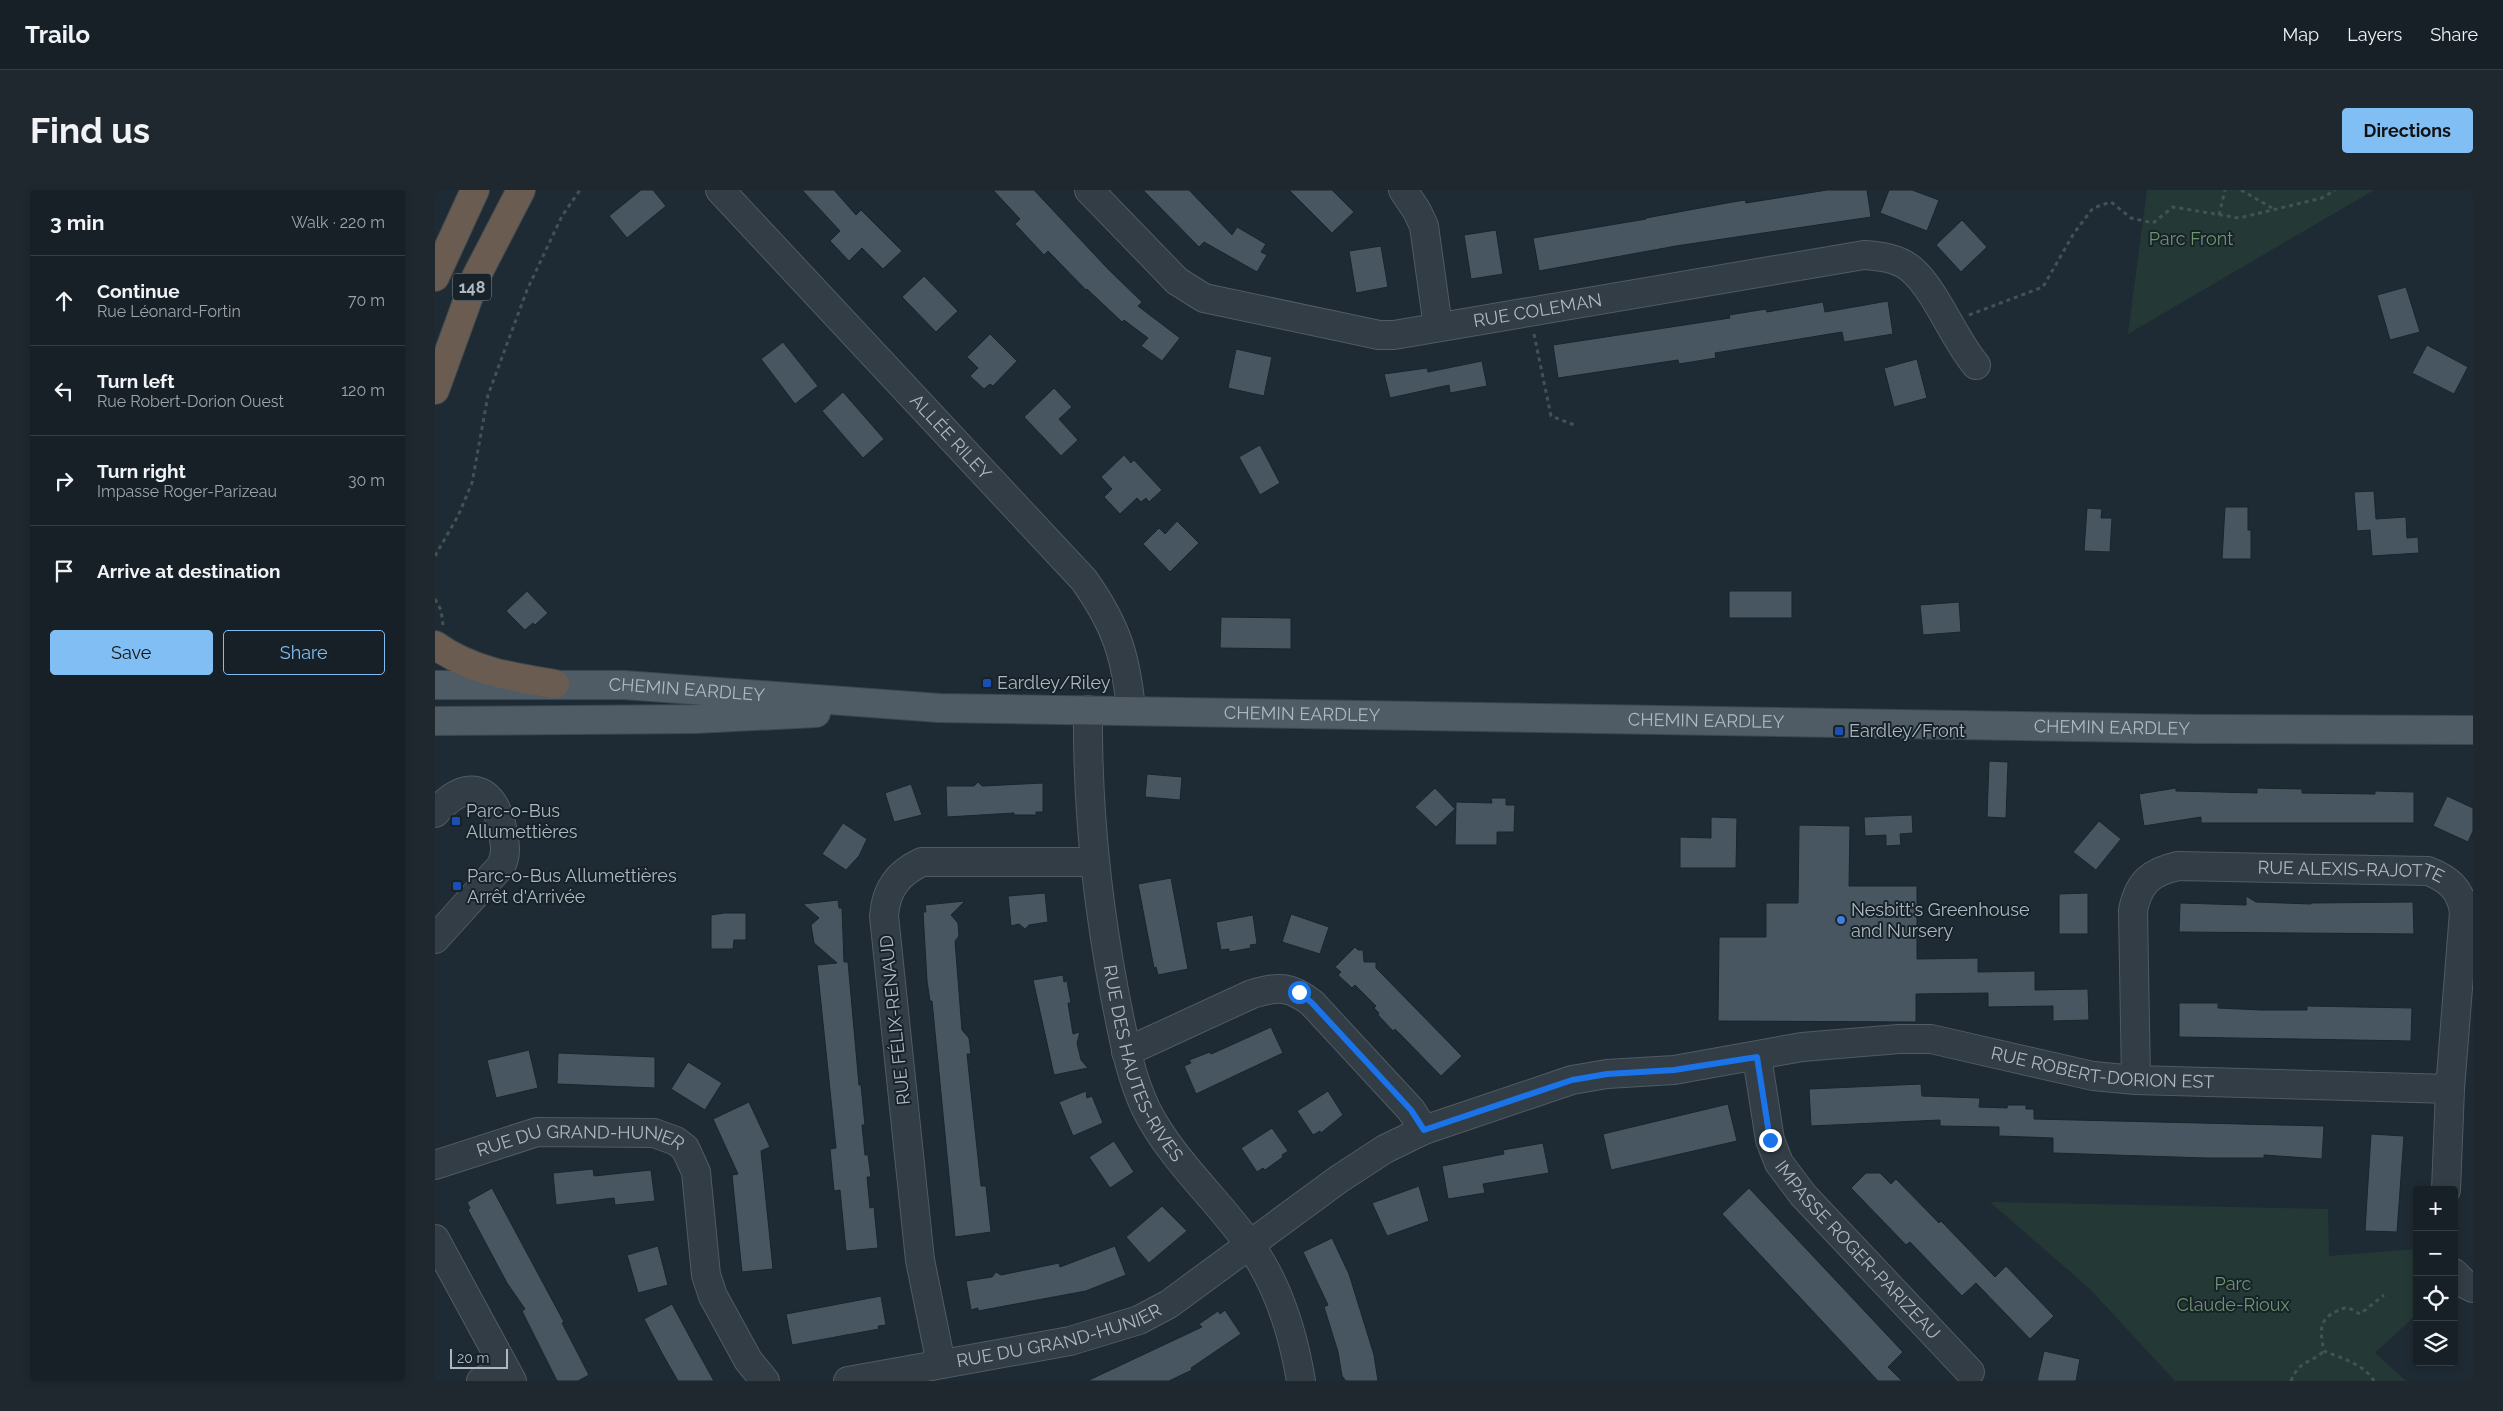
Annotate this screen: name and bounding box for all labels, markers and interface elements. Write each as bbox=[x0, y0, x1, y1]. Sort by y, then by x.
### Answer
text: Trailo bbox=[25, 20, 90, 49]
text: Map bbox=[2283, 24, 2319, 45]
text: Layers bbox=[2347, 24, 2402, 45]
text: Share bbox=[2430, 24, 2478, 45]
button: Directions bbox=[2342, 108, 2473, 153]
text: Find us bbox=[30, 110, 150, 151]
text: 3 min bbox=[50, 210, 104, 235]
text: Walk · 220 m bbox=[291, 213, 385, 232]
park label: Parc Front bbox=[2149, 228, 2233, 249]
road number: 148 bbox=[453, 274, 491, 300]
text: Continue bbox=[97, 280, 180, 302]
icon: ahead bbox=[50, 287, 78, 315]
street label: RUE COLEMAN bbox=[1472, 289, 1603, 331]
text: 70 m bbox=[348, 291, 385, 310]
text: Rue Léonard-Fortin bbox=[97, 302, 241, 321]
text: Turn left bbox=[97, 370, 174, 392]
icon: left bbox=[50, 377, 78, 405]
text: 120 m bbox=[341, 381, 385, 400]
street label: ALLÉE RILEY bbox=[906, 390, 996, 484]
text: Rue Robert-Dorion Ouest bbox=[97, 392, 284, 411]
text: Turn right bbox=[97, 460, 186, 482]
icon: right bbox=[50, 467, 78, 495]
text: 30 m bbox=[348, 471, 385, 490]
text: Impasse Roger-Parizeau bbox=[97, 482, 277, 501]
icon: arrive bbox=[50, 557, 78, 585]
text: Arrive at destination bbox=[97, 560, 281, 582]
button: Save bbox=[50, 630, 213, 675]
button: Share bbox=[223, 630, 385, 675]
place label: Eardley/Riley bbox=[997, 672, 1111, 693]
street label: CHEMIN EARDLEY bbox=[609, 674, 766, 705]
marker: Eardley/Riley bbox=[981, 677, 993, 689]
street label: CHEMIN EARDLEY bbox=[1224, 702, 1381, 725]
street label: CHEMIN EARDLEY bbox=[1628, 708, 1785, 732]
street label: CHEMIN EARDLEY bbox=[2034, 715, 2191, 739]
place label: Eardley/Front bbox=[1849, 720, 1965, 741]
marker: Eardley/Front bbox=[1833, 725, 1845, 737]
place label: Parc-o-Bus Allumettières bbox=[466, 800, 578, 842]
marker: Parc-o-Bus Allumettières bbox=[450, 815, 462, 827]
street label: RUE ALEXIS-RAJOTTE bbox=[2257, 857, 2448, 887]
place label: Parc-o-Bus Allumettières Arrêt d'Arrivée bbox=[467, 865, 677, 907]
marker: Parc-o-Bus Allumettières Arrêt d'Arrivée bbox=[451, 880, 463, 892]
place label: Nesbitt's Greenhouse and Nursery bbox=[1851, 899, 2030, 941]
marker: Nesbitt's Greenhouse and Nursery bbox=[1835, 914, 1847, 926]
street label: RUE FÉLIX-RENAUD bbox=[874, 934, 914, 1106]
street label: RUE DES HAUTES-RIVES bbox=[1100, 963, 1188, 1166]
route start bbox=[1288, 981, 1311, 1004]
street label: RUE ROBERT-DORION EST bbox=[1989, 1042, 2215, 1092]
street label: RUE DU GRAND-HUNIER bbox=[474, 1120, 689, 1161]
route end bbox=[1759, 1129, 1782, 1152]
street label: IMPASSE ROGER-PARIZEAU bbox=[1771, 1156, 1945, 1343]
map controls bbox=[2413, 1186, 2458, 1366]
button: + bbox=[2413, 1186, 2458, 1231]
button: − bbox=[2413, 1231, 2458, 1276]
park label: Parc Claude-Rioux bbox=[2176, 1273, 2290, 1315]
button: locate bbox=[2413, 1276, 2458, 1321]
street label: RUE DU GRAND-HUNIER bbox=[955, 1299, 1165, 1371]
button: layers bbox=[2413, 1321, 2458, 1366]
scale bar bbox=[450, 1346, 507, 1369]
text: 20 m bbox=[457, 1350, 489, 1366]

